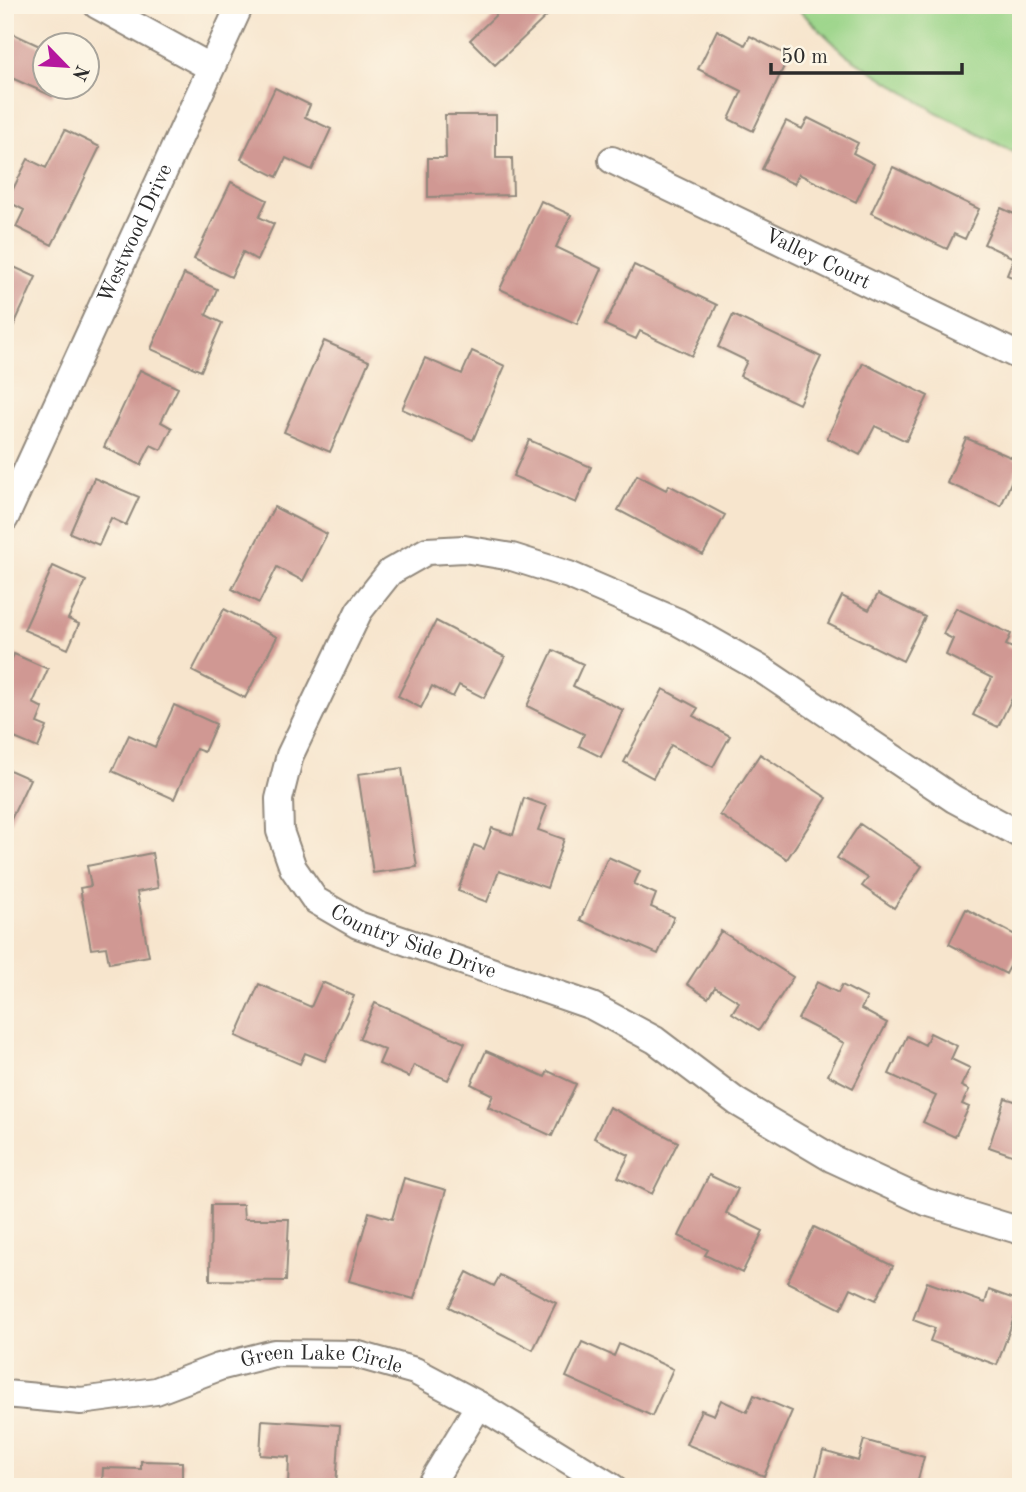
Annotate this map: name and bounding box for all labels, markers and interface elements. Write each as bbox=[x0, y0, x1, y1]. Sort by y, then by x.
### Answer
north arrow bbox=[32, 32, 102, 102]
scale bar bbox=[771, 32, 961, 76]
text: 50 m bbox=[781, 47, 828, 68]
text: N bbox=[67, 62, 91, 83]
street label: Westwood Drive bbox=[95, 161, 176, 306]
street label: Valley Court bbox=[761, 225, 874, 293]
street label: Country Side Drive bbox=[326, 901, 499, 982]
street label: Green Lake Circle bbox=[238, 1342, 405, 1377]

